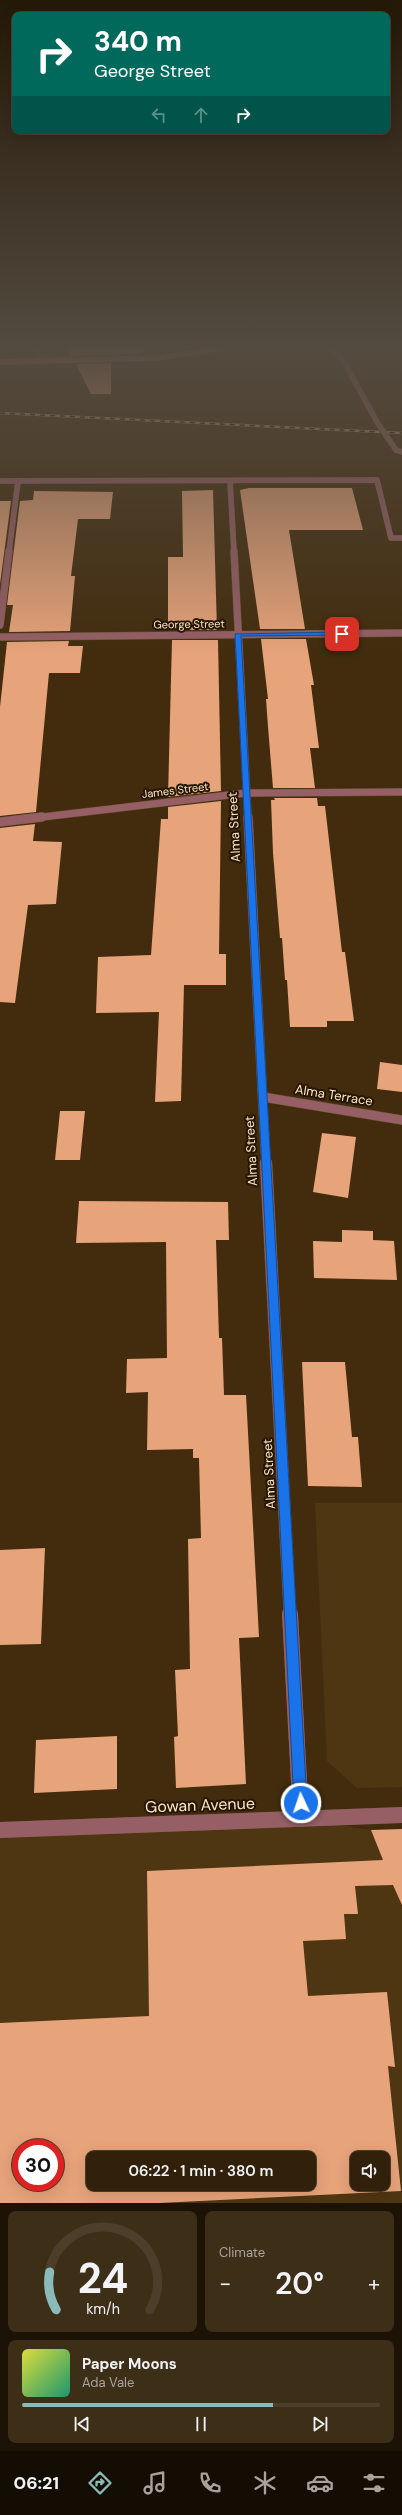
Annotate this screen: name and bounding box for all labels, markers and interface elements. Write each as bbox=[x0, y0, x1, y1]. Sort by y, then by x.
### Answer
text: 340 m bbox=[94, 23, 182, 60]
icon: right bbox=[28, 28, 80, 80]
text: George Street bbox=[94, 59, 211, 83]
icon: left bbox=[148, 104, 170, 126]
icon: ahead bbox=[190, 104, 212, 126]
icon: right bbox=[232, 104, 254, 126]
street label: George Street bbox=[153, 616, 225, 632]
pin bbox=[325, 617, 359, 651]
icon: arrive bbox=[331, 623, 353, 645]
street label: James Street bbox=[141, 779, 209, 801]
street label: Alma Street bbox=[224, 791, 244, 863]
street label: Alma Terrace bbox=[294, 1080, 374, 1110]
street label: Alma Street bbox=[241, 1115, 261, 1187]
street label: Alma Street bbox=[259, 1438, 279, 1510]
position arrow bbox=[280, 1782, 322, 1824]
street label: Gowan Avenue bbox=[145, 1793, 255, 1817]
speed limit sign: 30 bbox=[12, 2139, 64, 2191]
map controls bbox=[350, 2151, 390, 2191]
button: sound bbox=[350, 2151, 390, 2191]
text: 06:22 · 1 min · 380 m bbox=[129, 2161, 273, 2181]
text: Climate bbox=[219, 2244, 265, 2261]
text: 24 bbox=[77, 2251, 128, 2305]
text: 20° bbox=[275, 2264, 324, 2303]
text: − bbox=[219, 2269, 231, 2298]
text: + bbox=[368, 2269, 380, 2298]
text: km/h bbox=[86, 2299, 119, 2317]
text: Paper Moons bbox=[82, 2354, 177, 2374]
text: Ada Vale bbox=[82, 2374, 134, 2391]
icon: previous bbox=[71, 2413, 93, 2435]
icon: pause bbox=[190, 2413, 212, 2435]
icon: next bbox=[309, 2413, 331, 2435]
icon: directions bbox=[86, 2469, 114, 2497]
icon: music bbox=[141, 2469, 169, 2497]
icon: phone bbox=[196, 2469, 224, 2497]
icon: climate bbox=[251, 2469, 279, 2497]
icon: car bbox=[306, 2469, 334, 2497]
icon: filters bbox=[360, 2469, 388, 2497]
text: 06:21 bbox=[13, 2471, 59, 2495]

